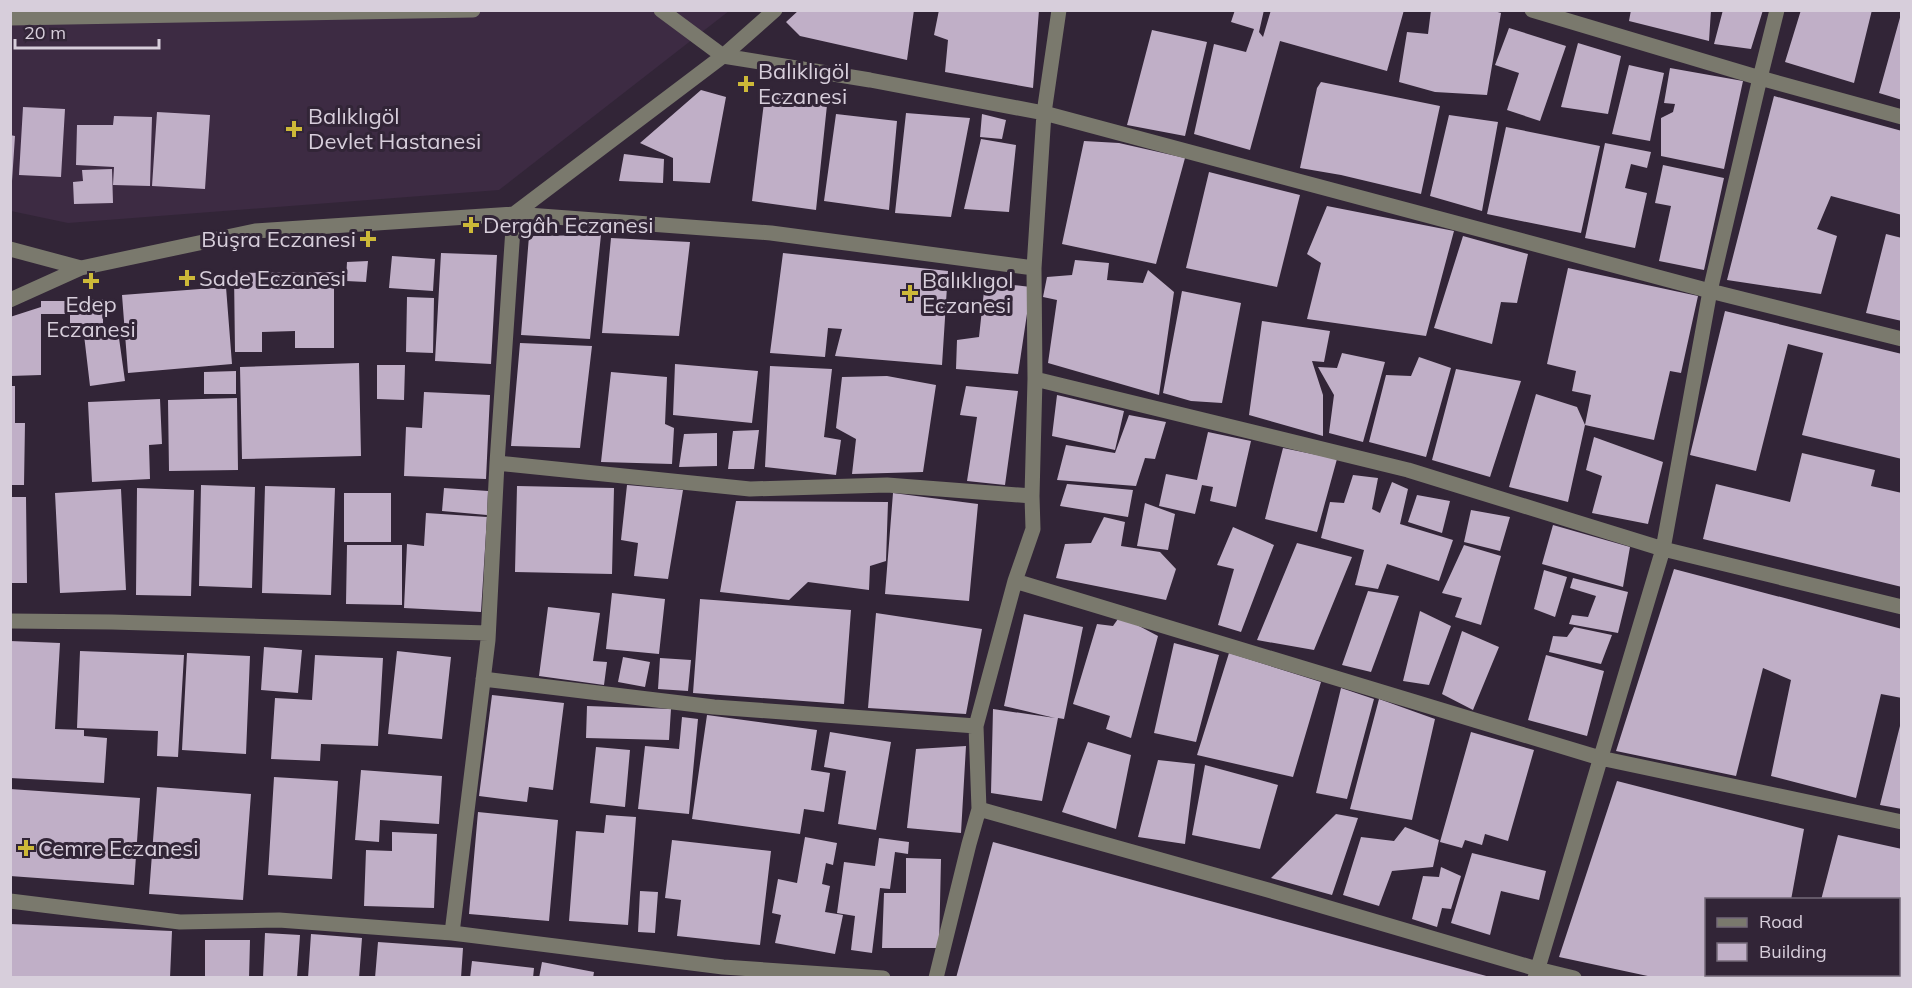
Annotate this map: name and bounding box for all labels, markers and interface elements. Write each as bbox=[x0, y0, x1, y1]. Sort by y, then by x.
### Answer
scale bar bbox=[15, 12, 159, 50]
text: 20 m bbox=[24, 21, 66, 44]
place label: Balıklıgöl Eczanesi bbox=[758, 57, 850, 110]
marker: Balıklıgöl Eczanesi bbox=[739, 77, 753, 91]
place label: Balıklıgöl Devlet Hastanesi bbox=[308, 102, 481, 155]
marker: Balıklıgöl Devlet Hastanesi bbox=[285, 120, 303, 138]
place label: Dergâh Eczanesi bbox=[483, 211, 654, 239]
marker: Dergâh Eczanesi bbox=[464, 218, 478, 232]
place label: Büşra Eczanesi bbox=[201, 225, 356, 253]
marker: Büşra Eczanesi bbox=[361, 232, 375, 246]
place label: Sade Eczanesi bbox=[199, 264, 346, 292]
place label: Balıklıgol Eczanesi bbox=[922, 266, 1014, 319]
marker: Sade Eczanesi bbox=[180, 271, 194, 285]
marker: Edep Eczanesi bbox=[84, 274, 98, 288]
marker: Balıklıgol Eczanesi bbox=[903, 286, 917, 300]
place label: Edep Eczanesi bbox=[46, 290, 136, 343]
place label: Cemre Eczanesi bbox=[38, 834, 198, 862]
marker: Cemre Eczanesi bbox=[19, 841, 33, 855]
legend bbox=[1705, 898, 1900, 976]
text: Road bbox=[1759, 910, 1803, 933]
text: Building bbox=[1759, 940, 1827, 963]

